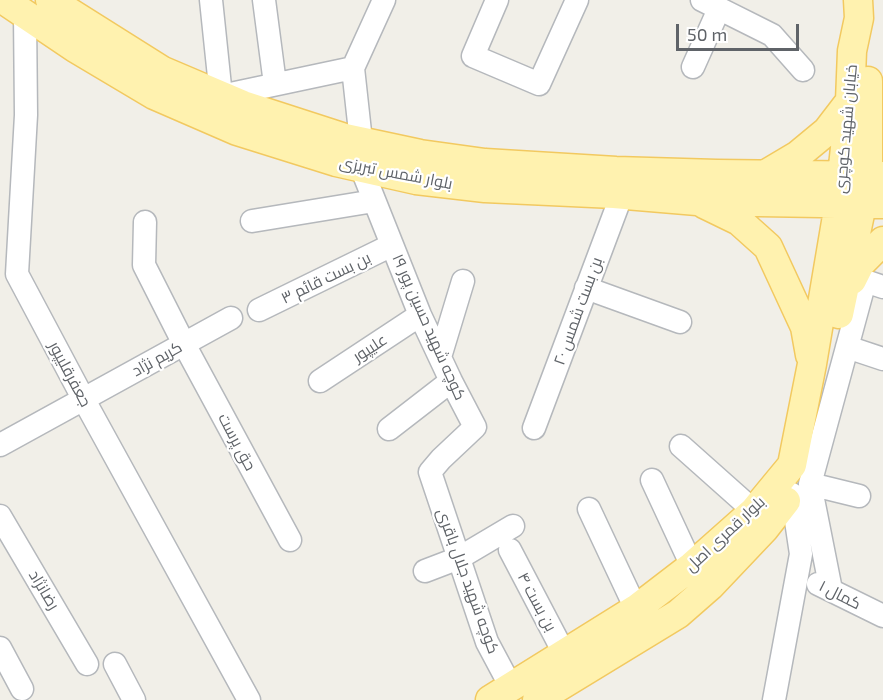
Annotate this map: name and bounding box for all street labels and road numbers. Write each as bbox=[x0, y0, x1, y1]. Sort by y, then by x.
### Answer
street label: خیابان شهید کوچری bbox=[831, 64, 861, 194]
street label: بلوار شمس تبریزی bbox=[338, 153, 454, 193]
street label: بن بست قائم ۳ bbox=[278, 248, 374, 308]
street label: کوچه شهید حسین پور ۱۹ bbox=[388, 251, 470, 403]
street label: بن بست شمس ۲۰ bbox=[550, 254, 606, 368]
street label: علیپور bbox=[349, 330, 391, 366]
street label: کریم نژاد bbox=[129, 337, 185, 381]
street label: جعفرقلیپور bbox=[45, 338, 95, 410]
street label: حق پرست bbox=[214, 410, 260, 474]
street label: بلوار قمری اصل bbox=[681, 492, 769, 576]
street label: کوچه شهید جلال باقری bbox=[433, 506, 503, 656]
street label: رضانژاد bbox=[25, 567, 63, 613]
street label: بن بست ۴ bbox=[513, 569, 561, 635]
street label: کمال ۱ bbox=[816, 576, 864, 614]

